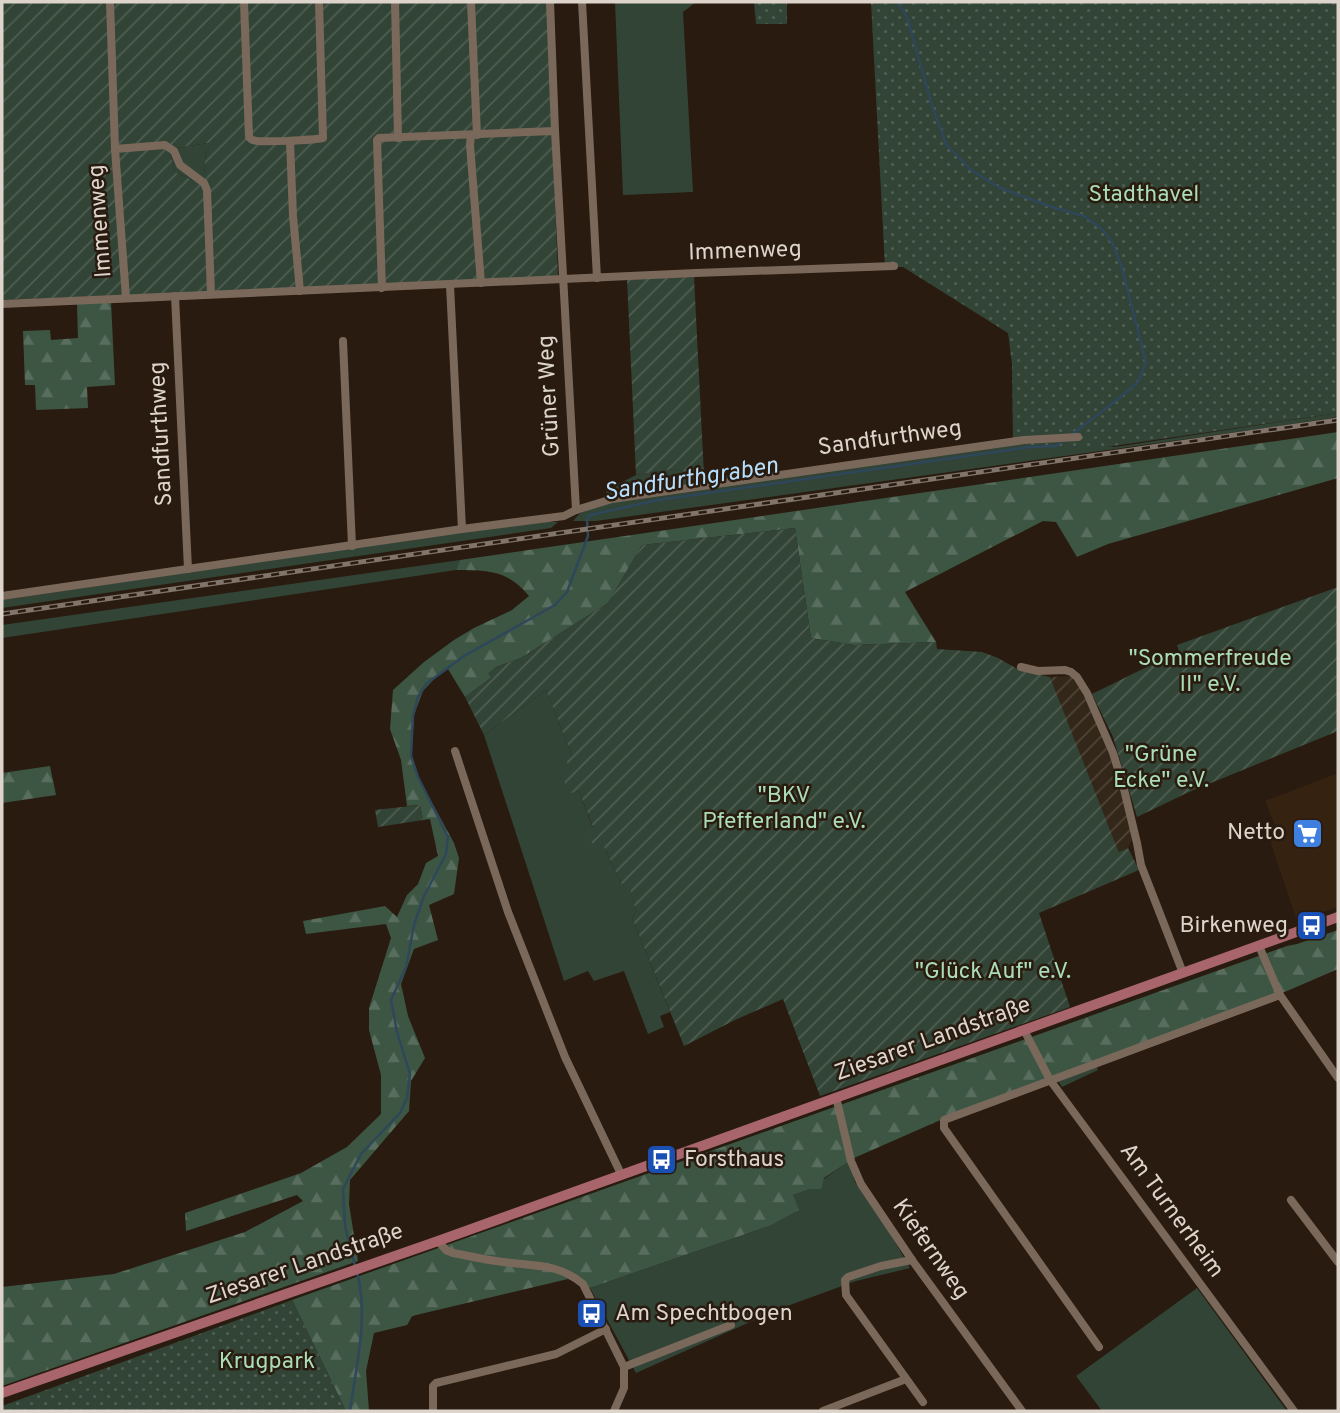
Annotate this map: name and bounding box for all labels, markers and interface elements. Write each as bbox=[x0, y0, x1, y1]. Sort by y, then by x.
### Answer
street label: Immenweg bbox=[83, 163, 119, 279]
park label: Stadthavel bbox=[1089, 181, 1199, 210]
street label: Immenweg bbox=[688, 236, 802, 268]
street label: Grüner Weg bbox=[532, 334, 568, 458]
street label: Sandfurthweg bbox=[144, 361, 180, 507]
street label: Sandfurthweg bbox=[816, 415, 964, 463]
water label: Sandfurthgraben bbox=[602, 451, 780, 509]
park label: "Sommerfreude II" e.V. bbox=[1128, 645, 1292, 700]
park label: "Grüne Ecke" e.V. bbox=[1113, 741, 1209, 796]
park label: "BKV Pfefferland" e.V. bbox=[702, 782, 866, 837]
supermarket icon: Netto bbox=[1291, 816, 1325, 850]
place label: Netto bbox=[1227, 819, 1285, 848]
bus stop icon: Birkenweg bbox=[1294, 909, 1328, 943]
place label: Birkenweg bbox=[1179, 912, 1288, 941]
park label: "Glück Auf" e.V. bbox=[915, 958, 1071, 987]
street label: Ziesarer Landstraße bbox=[831, 991, 1035, 1089]
street label: Am Turnerheim bbox=[1112, 1138, 1230, 1284]
bus stop icon: Forsthaus bbox=[644, 1143, 678, 1177]
place label: Forsthaus bbox=[684, 1146, 784, 1175]
street label: Kiefernweg bbox=[885, 1194, 975, 1306]
street label: Ziesarer Landstraße bbox=[203, 1218, 407, 1312]
bus stop icon: Am Spechtbogen bbox=[575, 1297, 609, 1331]
place label: Am Spechtbogen bbox=[615, 1300, 793, 1329]
park label: Krugpark bbox=[219, 1348, 315, 1377]

